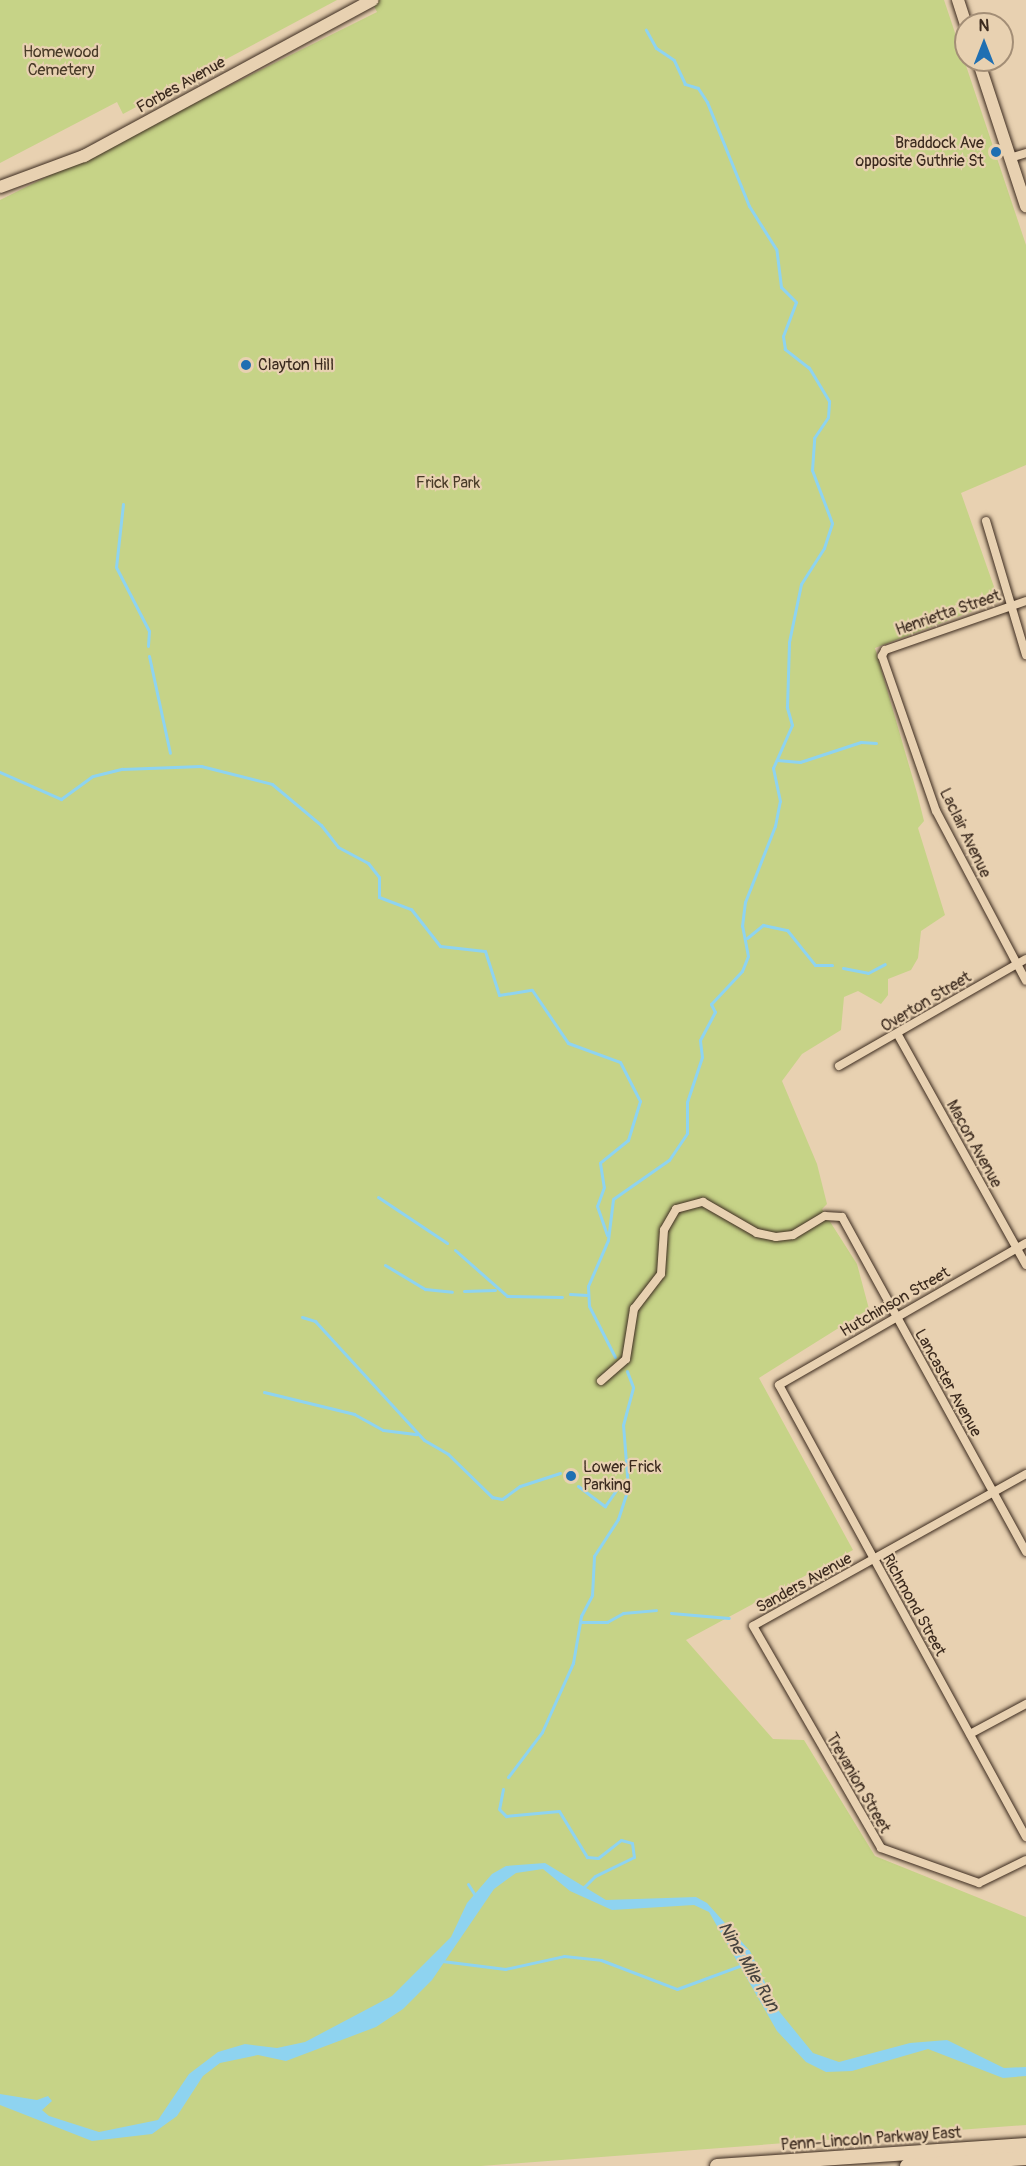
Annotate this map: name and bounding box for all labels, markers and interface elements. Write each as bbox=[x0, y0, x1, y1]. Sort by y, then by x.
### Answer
north arrow bbox=[954, 12, 1014, 72]
text: N bbox=[979, 16, 989, 36]
park label: Homewood Cemetery bbox=[23, 42, 99, 80]
street label: Forbes Avenue bbox=[133, 53, 229, 117]
place label: Braddock Ave opposite Guthrie St bbox=[855, 133, 984, 171]
marker: Braddock Ave opposite Guthrie St bbox=[989, 145, 1003, 159]
place label: Clayton Hill bbox=[258, 355, 334, 375]
marker: Clayton Hill bbox=[239, 358, 253, 372]
park label: Frick Park bbox=[416, 473, 480, 493]
street label: Henrietta Street bbox=[893, 586, 1003, 640]
street label: Laclair Avenue bbox=[935, 785, 995, 881]
street label: Overton Street bbox=[877, 968, 975, 1036]
street label: Macon Avenue bbox=[942, 1097, 1006, 1191]
street label: Hutchinson Street bbox=[837, 1263, 953, 1341]
street label: Lancaster Avenue bbox=[910, 1326, 986, 1440]
place label: Lower Frick Parking bbox=[583, 1457, 661, 1495]
marker: Lower Frick Parking bbox=[564, 1469, 578, 1483]
street label: Sanders Avenue bbox=[753, 1549, 855, 1617]
street label: Richmond Street bbox=[878, 1550, 950, 1660]
street label: Trevanion Street bbox=[822, 1730, 894, 1836]
water label: Nine Mile Run bbox=[713, 1918, 783, 2016]
street label: Penn-Lincoln Parkway East bbox=[780, 2123, 962, 2155]

